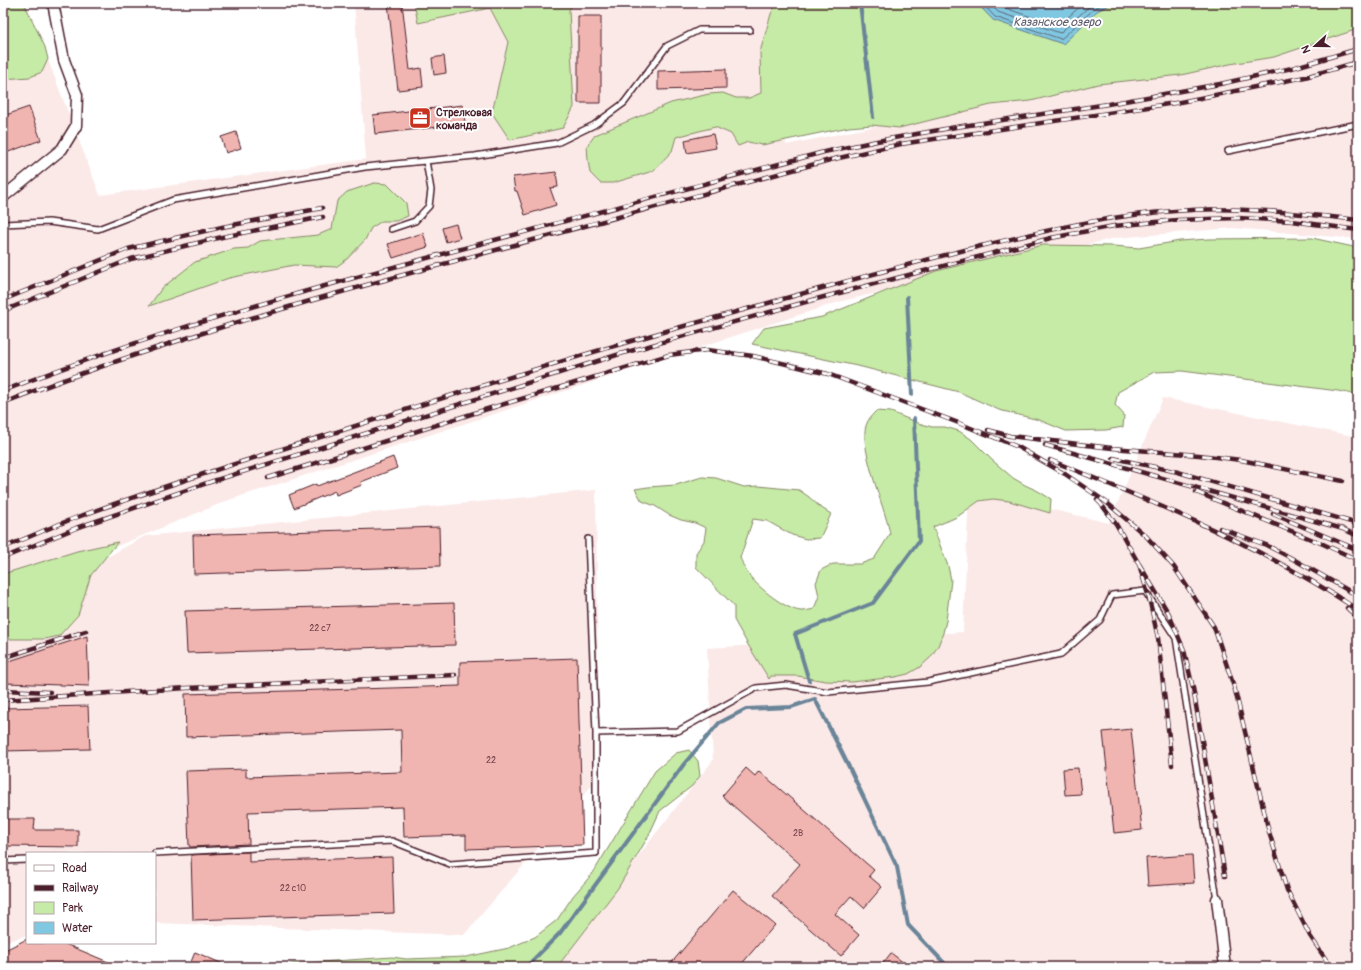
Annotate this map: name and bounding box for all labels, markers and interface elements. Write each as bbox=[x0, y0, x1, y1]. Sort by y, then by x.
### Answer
water label: Казанское озеро bbox=[1013, 15, 1102, 30]
north arrow bbox=[1295, 26, 1335, 66]
text: N bbox=[1299, 43, 1314, 55]
office icon: Стрелковая команда bbox=[407, 105, 433, 131]
place label: Стрелковая команда bbox=[436, 106, 492, 132]
house number: 22 с7 bbox=[309, 623, 331, 634]
house number: 22 bbox=[486, 755, 496, 766]
house number: 2В bbox=[793, 828, 803, 839]
legend bbox=[26, 852, 156, 944]
text: Road bbox=[62, 861, 87, 876]
text: Railway bbox=[62, 881, 98, 896]
house number: 22 с10 bbox=[280, 883, 306, 894]
text: Park bbox=[62, 901, 83, 916]
text: Water bbox=[62, 921, 93, 936]

